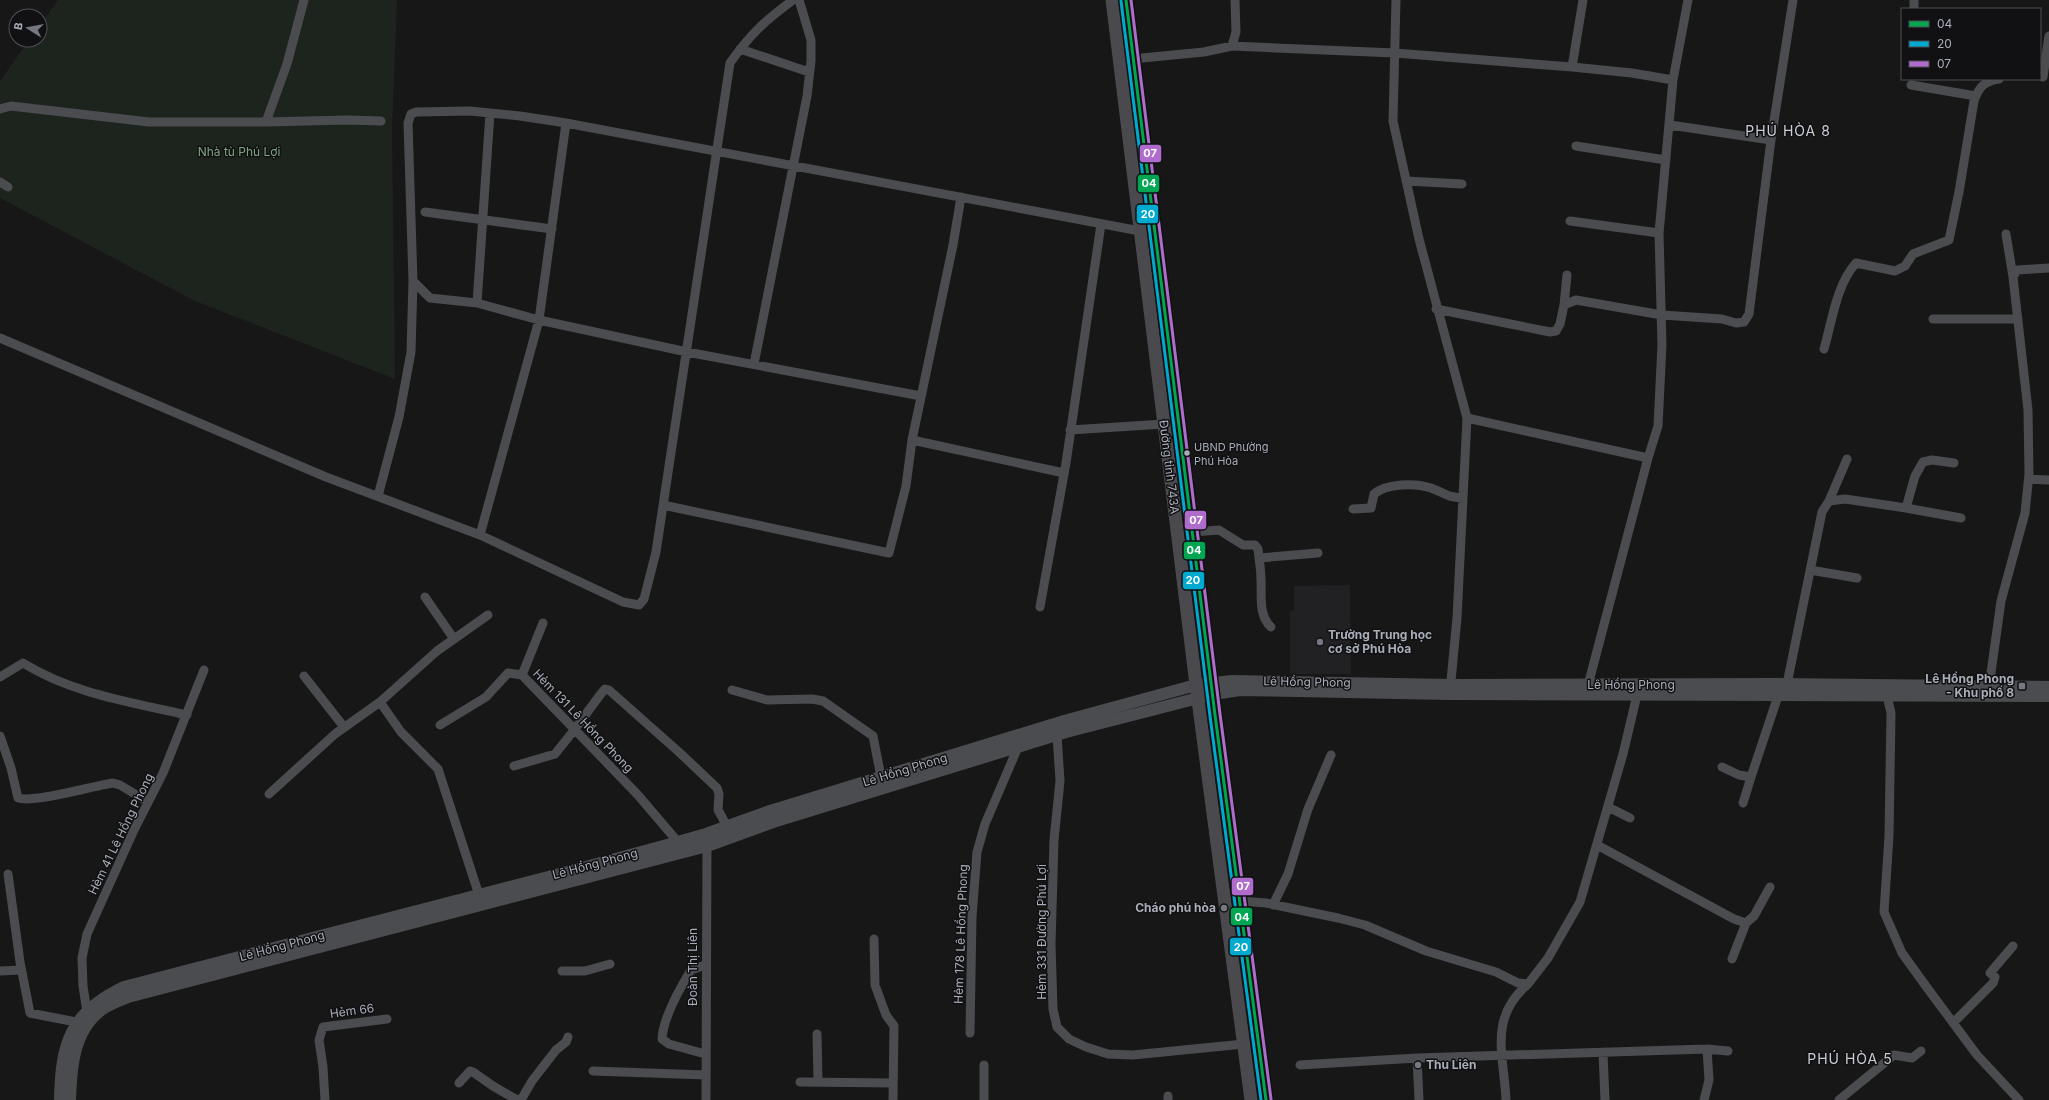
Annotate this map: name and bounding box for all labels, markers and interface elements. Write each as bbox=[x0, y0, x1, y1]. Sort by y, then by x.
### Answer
north arrow bbox=[8, 8, 48, 48]
legend bbox=[1901, 8, 2041, 80]
text: 04 bbox=[1937, 16, 1953, 31]
text: B bbox=[11, 21, 26, 31]
text: 20 bbox=[1937, 36, 1952, 51]
text: 07 bbox=[1937, 56, 1951, 71]
district label: PHÚ HÒA 8 bbox=[1745, 122, 1831, 139]
park label: Nhà tù Phú Lợi bbox=[198, 144, 280, 159]
line badge: 07 bbox=[1139, 144, 1162, 163]
text: 07 bbox=[1143, 146, 1157, 160]
line badge: 04 bbox=[1137, 174, 1160, 193]
text: 04 bbox=[1142, 176, 1156, 190]
line badge: 20 bbox=[1136, 204, 1159, 224]
text: 20 bbox=[1141, 207, 1155, 221]
street label: Đường tỉnh 743A bbox=[1156, 419, 1183, 515]
place label: UBND Phường Phú Hòa bbox=[1194, 440, 1268, 468]
marker: UBND Phường Phú Hòa bbox=[1182, 448, 1192, 458]
line badge: 07 bbox=[1184, 510, 1207, 530]
text: 07 bbox=[1189, 513, 1203, 527]
line badge: 04 bbox=[1183, 541, 1206, 560]
text: 04 bbox=[1187, 543, 1201, 557]
line badge: 20 bbox=[1182, 571, 1205, 590]
text: 20 bbox=[1186, 573, 1200, 587]
place label: Trường Trung học cơ sở Phú Hòa bbox=[1328, 627, 1432, 656]
marker: Trường Trung học cơ sở Phú Hòa bbox=[1315, 637, 1325, 647]
street label: Hẻm 131 Lê Hồng Phong bbox=[530, 666, 637, 775]
place label: Lê Hồng Phong - Khu phố 8 bbox=[1925, 671, 2014, 700]
street label: Lê Hồng Phong bbox=[1263, 673, 1351, 690]
street label: Lê Hồng Phong bbox=[1587, 677, 1675, 692]
marker: Lê Hồng Phong - Khu phố 8 bbox=[2017, 681, 2027, 691]
street label: Lê Hồng Phong bbox=[861, 750, 949, 789]
street label: Hẻm 41 Lê Hồng Phong bbox=[85, 771, 156, 897]
street label: Lê Hồng Phong bbox=[551, 845, 639, 882]
street label: Hẻm 178 Lê Hồng Phong bbox=[951, 864, 970, 1004]
street label: Hẻm 331 Đường Phú Lợi bbox=[1034, 864, 1049, 1000]
line badge: 07 bbox=[1231, 877, 1254, 896]
text: 07 bbox=[1236, 879, 1250, 893]
place label: Cháo phú hòa bbox=[1135, 900, 1216, 915]
marker: Cháo phú hòa bbox=[1219, 903, 1229, 913]
line badge: 04 bbox=[1230, 907, 1253, 926]
text: 04 bbox=[1235, 910, 1249, 924]
street label: Lê Hồng Phong bbox=[238, 927, 326, 964]
street label: Đoàn Thị Liên bbox=[685, 928, 700, 1006]
line badge: 20 bbox=[1229, 937, 1252, 956]
text: 20 bbox=[1234, 940, 1248, 954]
street label: Hẻm 66 bbox=[329, 1000, 375, 1021]
district label: PHÚ HÒA 5 bbox=[1807, 1050, 1893, 1067]
place label: Thu Liên bbox=[1426, 1057, 1476, 1072]
marker: Thu Liên bbox=[1413, 1060, 1423, 1070]

